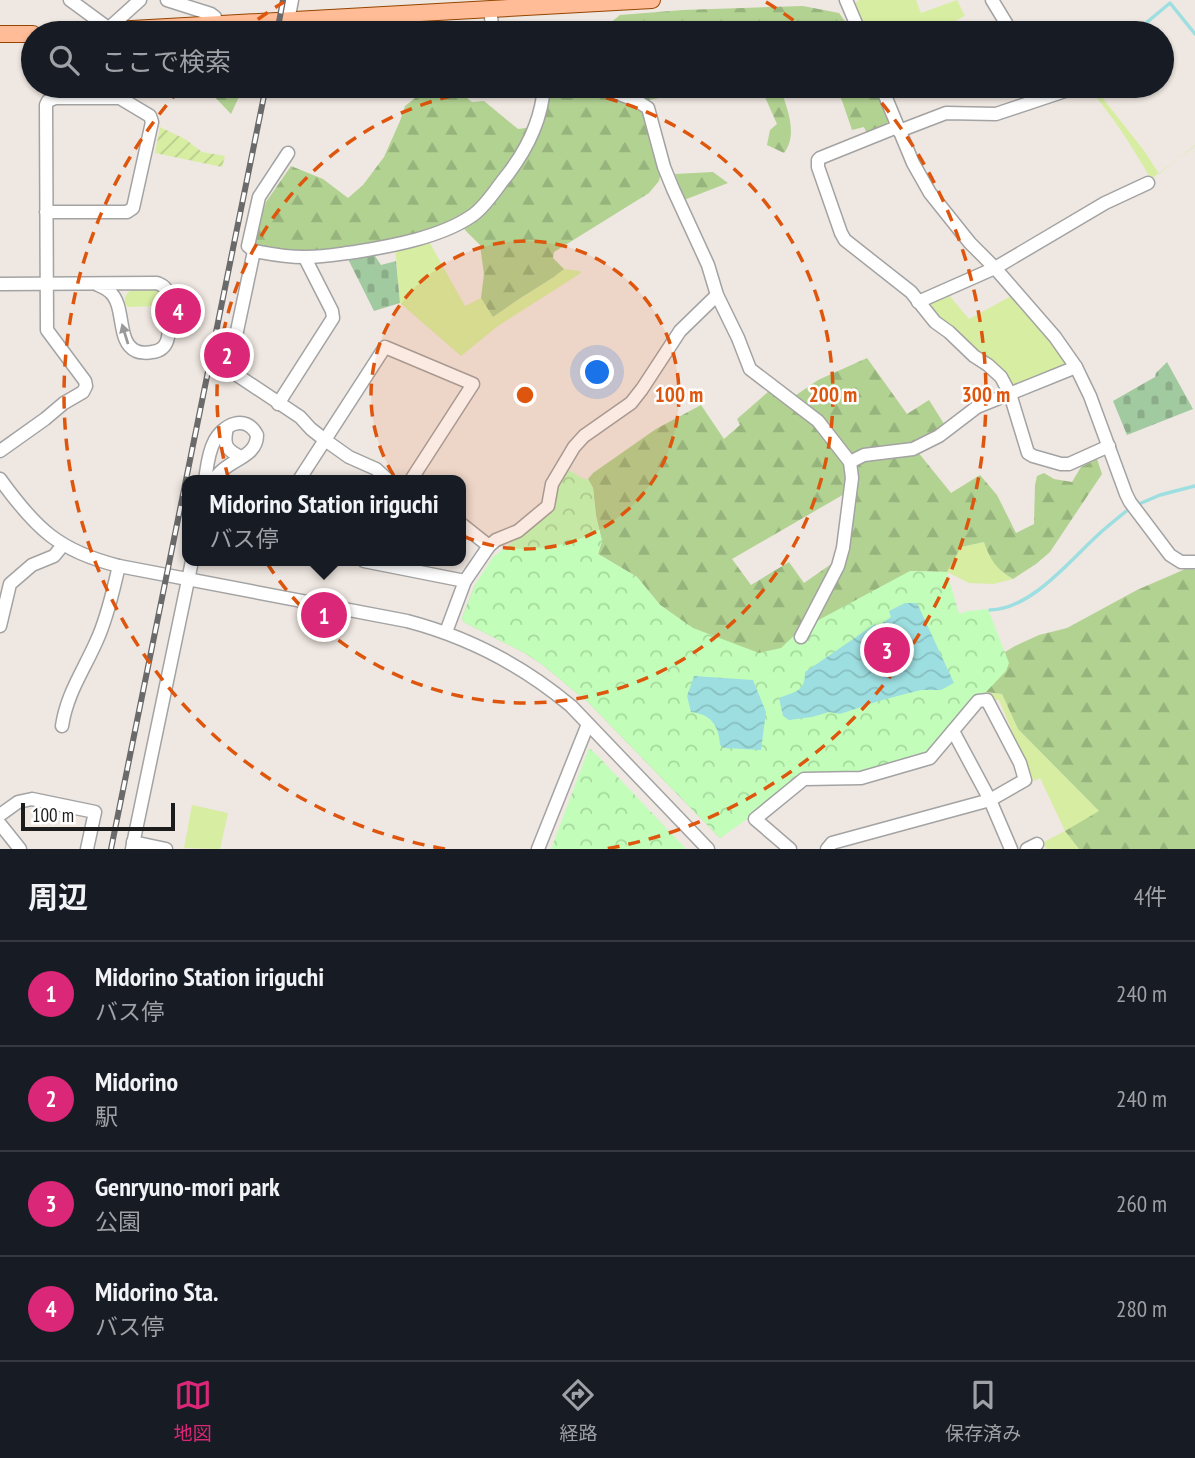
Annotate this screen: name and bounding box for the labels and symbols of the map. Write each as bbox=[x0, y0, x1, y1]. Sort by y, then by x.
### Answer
pin: 4 bbox=[155, 285, 201, 337]
one-way arrow bbox=[120, 323, 130, 344]
pin: 2 bbox=[204, 329, 250, 381]
your location bbox=[580, 355, 614, 389]
text: 100 m bbox=[655, 381, 703, 408]
text: 200 m bbox=[809, 381, 857, 408]
text: 300 m bbox=[962, 381, 1010, 408]
centre of rings bbox=[513, 383, 537, 407]
pin: 1 bbox=[301, 589, 347, 641]
pin: 3 bbox=[864, 624, 910, 676]
scale bar bbox=[21, 800, 175, 832]

